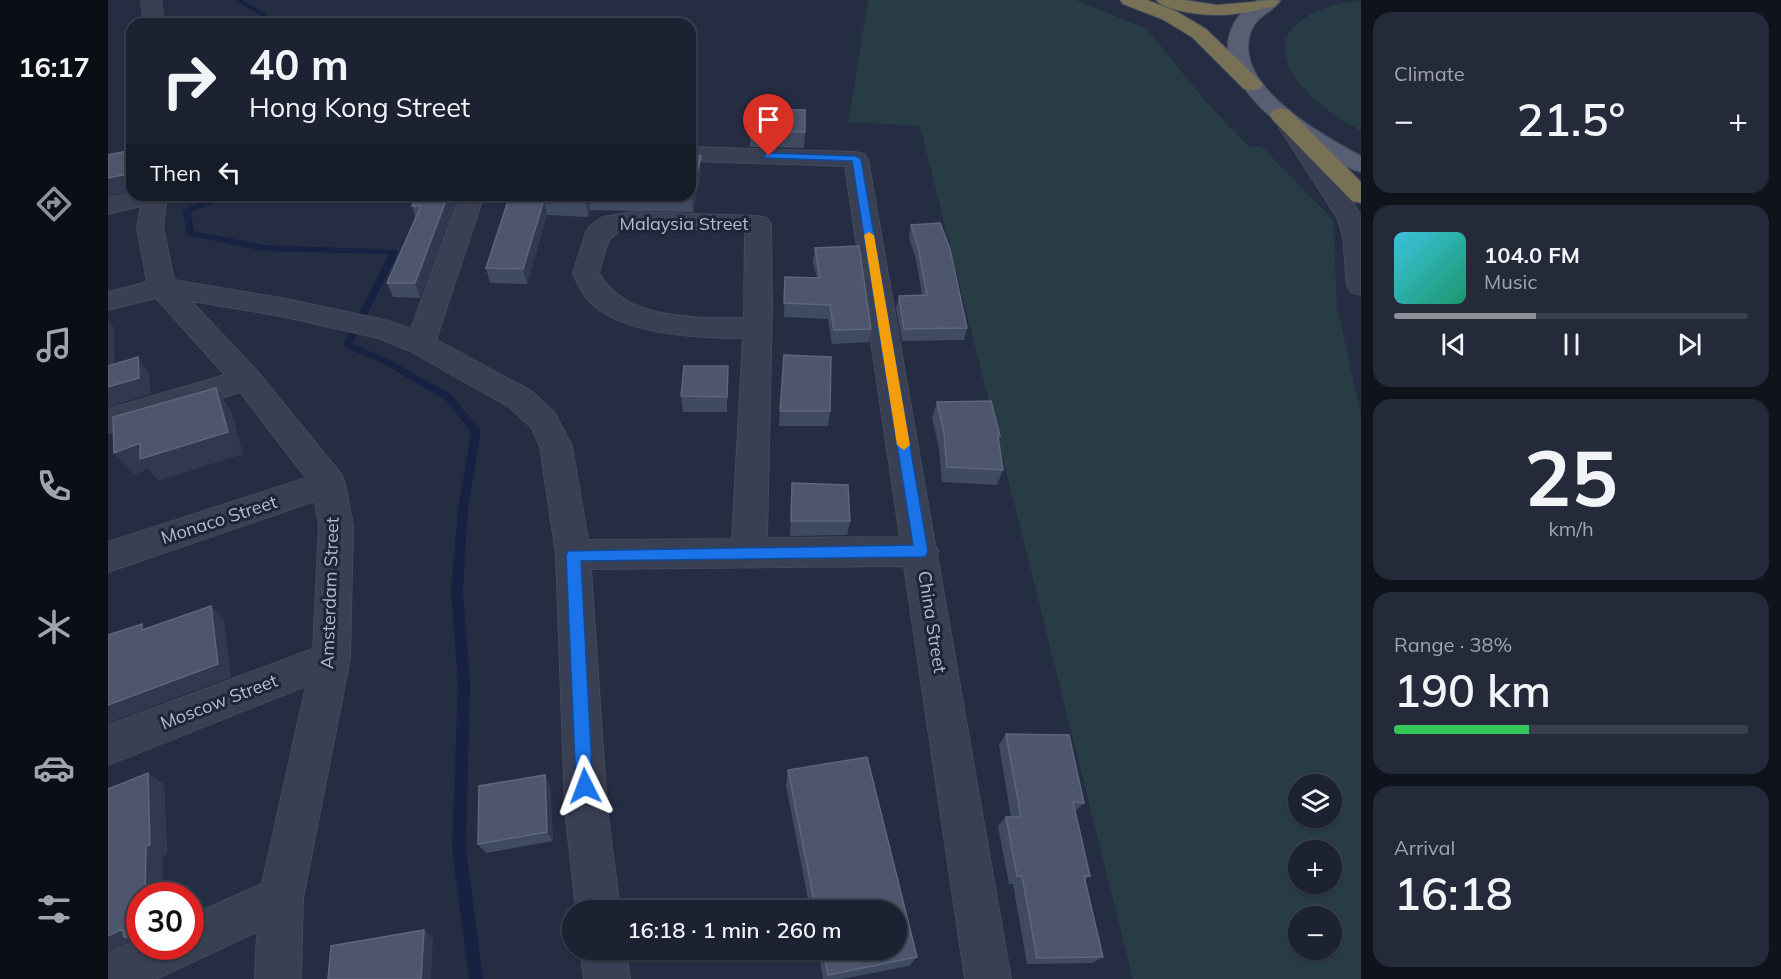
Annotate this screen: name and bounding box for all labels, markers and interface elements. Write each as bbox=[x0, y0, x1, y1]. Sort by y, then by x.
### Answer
text: 40 m bbox=[249, 38, 349, 91]
icon: right bbox=[150, 42, 228, 120]
text: 16:17 bbox=[18, 50, 90, 84]
text: Climate bbox=[1394, 61, 1465, 86]
text: Hong Kong Street bbox=[249, 90, 470, 124]
text: 21.5° bbox=[1517, 91, 1625, 147]
pin bbox=[743, 94, 794, 156]
text: − bbox=[1394, 99, 1414, 140]
text: + bbox=[1728, 99, 1748, 140]
icon: arrive bbox=[752, 103, 785, 136]
icon: left bbox=[213, 156, 246, 189]
text: Then bbox=[150, 159, 201, 187]
icon: directions bbox=[33, 183, 75, 225]
street label: Malaysia Street bbox=[619, 212, 749, 235]
text: 104.0 FM bbox=[1484, 241, 1580, 269]
text: Music bbox=[1484, 269, 1537, 294]
icon: music bbox=[33, 324, 75, 366]
icon: previous bbox=[1437, 328, 1470, 361]
icon: pause bbox=[1555, 328, 1588, 361]
icon: next bbox=[1673, 328, 1706, 361]
text: 25 bbox=[1524, 428, 1618, 526]
icon: phone bbox=[33, 465, 75, 507]
street label: Monaco Street bbox=[158, 490, 280, 549]
text: km/h bbox=[1548, 516, 1594, 541]
street label: Amsterdam Street bbox=[315, 517, 344, 669]
street label: China Street bbox=[913, 569, 952, 675]
icon: climate bbox=[33, 606, 75, 648]
text: Range · 38% bbox=[1394, 632, 1512, 657]
text: 190 km bbox=[1394, 662, 1551, 718]
street label: Moscow Street bbox=[157, 669, 281, 734]
icon: car bbox=[33, 747, 75, 789]
position arrow bbox=[553, 754, 617, 818]
map controls bbox=[1288, 774, 1342, 960]
button: layers bbox=[1288, 774, 1342, 828]
text: Arrival bbox=[1394, 835, 1455, 860]
button: + bbox=[1288, 840, 1342, 894]
text: 16:18 bbox=[1394, 865, 1513, 921]
speed limit sign: 30 bbox=[126, 882, 204, 960]
icon: filters bbox=[33, 888, 75, 930]
button: − bbox=[1288, 906, 1342, 960]
text: 16:18 · 1 min · 260 m bbox=[627, 916, 842, 944]

